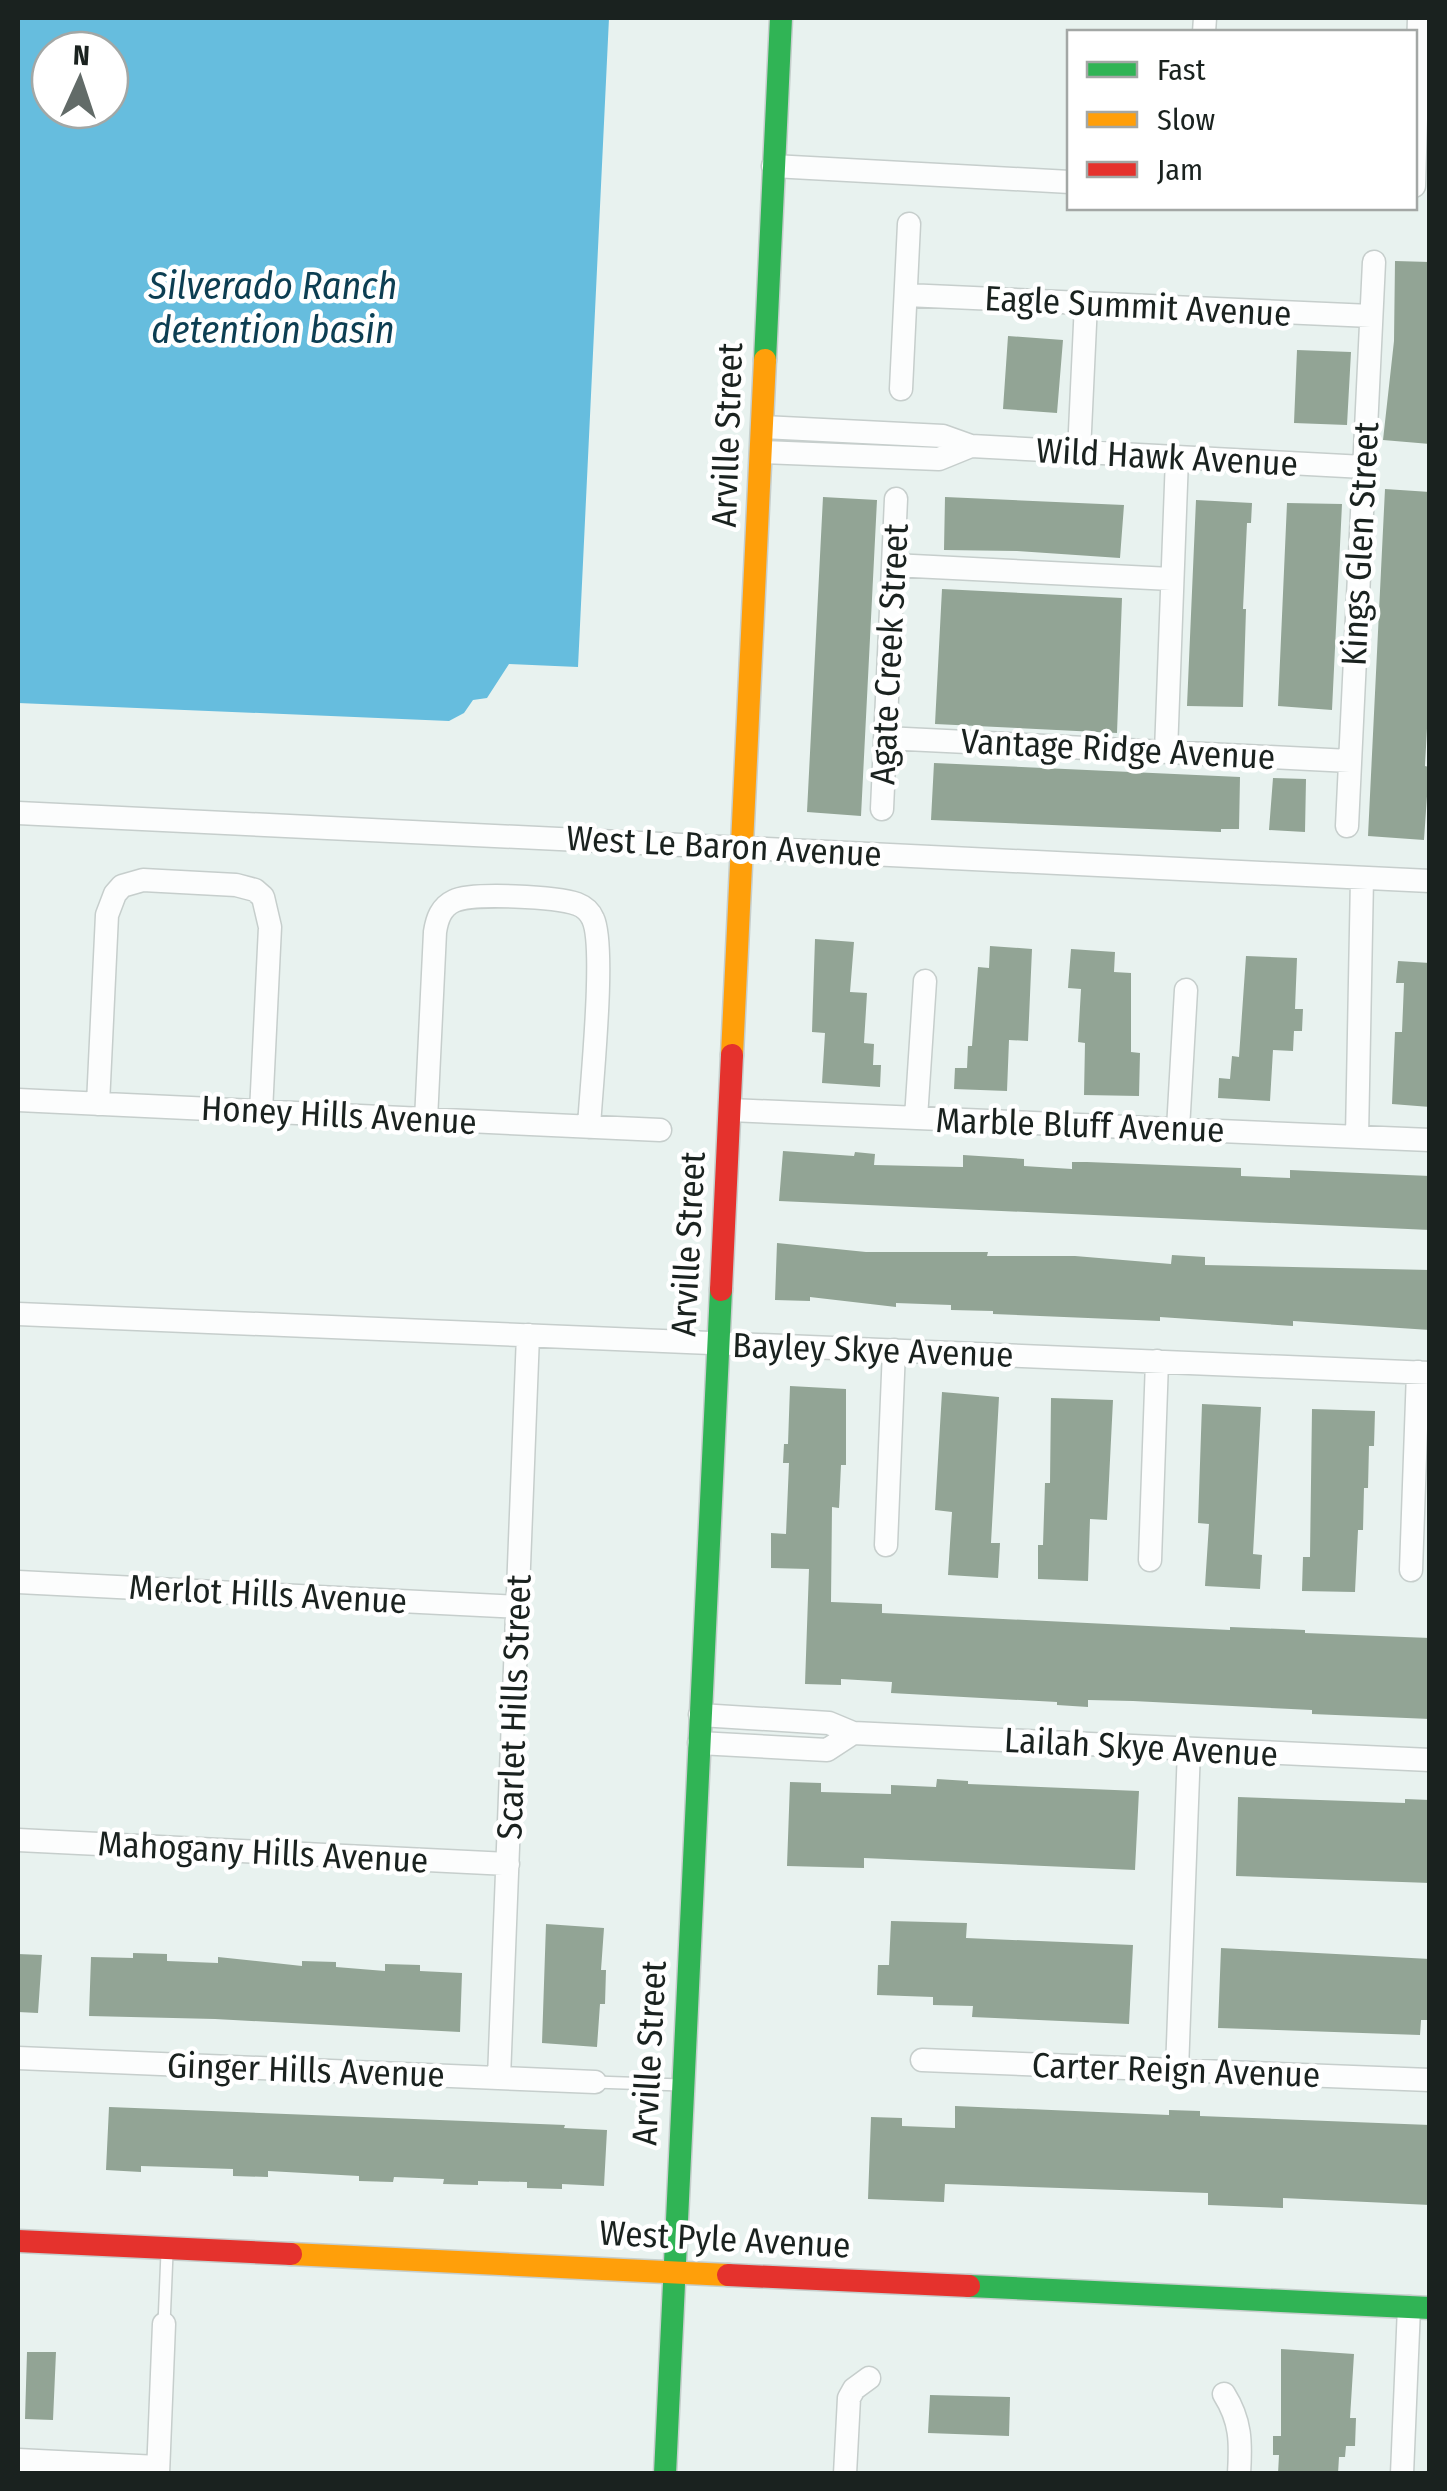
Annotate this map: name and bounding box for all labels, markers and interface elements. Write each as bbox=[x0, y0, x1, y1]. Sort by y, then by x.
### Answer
north arrow bbox=[30, 30, 130, 130]
legend bbox=[1067, 30, 1417, 210]
text: N bbox=[72, 39, 91, 72]
text: Fast bbox=[1157, 52, 1206, 88]
text: Slow bbox=[1157, 102, 1215, 138]
text: Jam bbox=[1157, 152, 1203, 188]
water label: Silverado Ranch detention basin bbox=[148, 263, 397, 353]
street label: Eagle Summit Avenue bbox=[984, 277, 1292, 335]
street label: Arville Street bbox=[703, 341, 751, 528]
street label: Kings Glen Street bbox=[1333, 420, 1387, 667]
street label: Wild Hawk Avenue bbox=[1035, 429, 1299, 485]
street label: Agate Creek Street bbox=[861, 522, 917, 786]
street label: Vantage Ridge Avenue bbox=[960, 720, 1276, 778]
street label: West Le Baron Avenue bbox=[565, 817, 883, 875]
street label: Honey Hills Avenue bbox=[200, 1087, 478, 1143]
street label: Marble Bluff Avenue bbox=[935, 1099, 1225, 1151]
street label: Arville Street bbox=[662, 1150, 714, 1337]
street label: Bayley Skye Avenue bbox=[732, 1324, 1014, 1376]
street label: Merlot Hills Avenue bbox=[128, 1566, 408, 1622]
street label: Scarlet Hills Street bbox=[488, 1573, 540, 1840]
street label: Lailah Skye Avenue bbox=[1003, 1719, 1279, 1775]
street label: Mahogany Hills Avenue bbox=[97, 1822, 429, 1882]
street label: Arville Street bbox=[623, 1959, 675, 2146]
street label: Ginger Hills Avenue bbox=[166, 2044, 446, 2096]
street label: Carter Reign Avenue bbox=[1031, 2044, 1321, 2096]
street label: West Pyle Avenue bbox=[598, 2211, 852, 2267]

